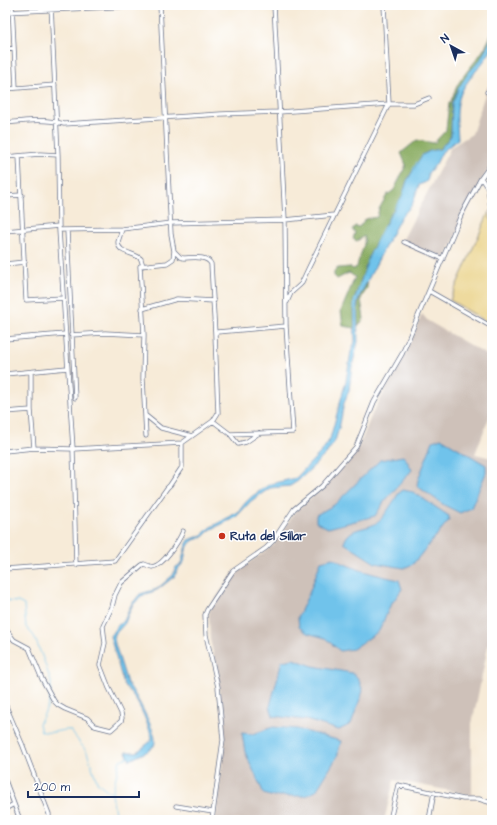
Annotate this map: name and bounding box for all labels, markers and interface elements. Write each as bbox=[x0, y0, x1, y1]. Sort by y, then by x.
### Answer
north arrow bbox=[431, 26, 471, 66]
text: N bbox=[437, 31, 452, 47]
place label: Ruta del Sillar bbox=[230, 528, 306, 545]
marker: Ruta del Sillar bbox=[217, 531, 227, 541]
scale bar bbox=[28, 773, 139, 799]
text: 200 m bbox=[34, 779, 71, 796]

